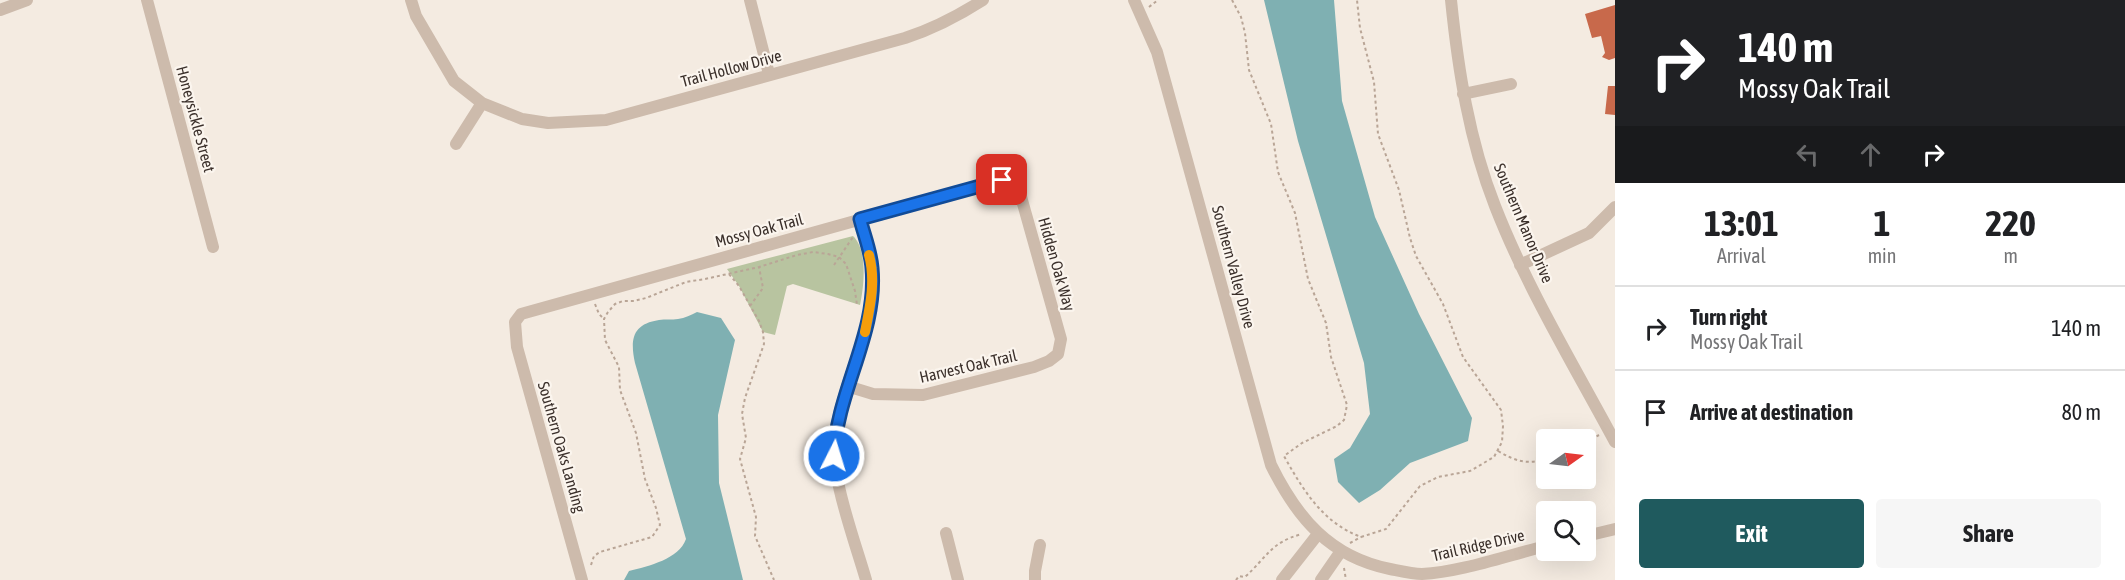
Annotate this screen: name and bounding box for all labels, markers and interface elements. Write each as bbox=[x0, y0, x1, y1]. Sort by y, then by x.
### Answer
text: 140 m bbox=[1738, 23, 1833, 71]
icon: right bbox=[1639, 24, 1717, 102]
street label: Trail Hollow Drive bbox=[679, 46, 783, 90]
street label: Honeysickle Street bbox=[172, 64, 219, 175]
text: Mossy Oak Trail bbox=[1738, 73, 1890, 104]
icon: left bbox=[1791, 138, 1824, 171]
icon: ahead bbox=[1854, 138, 1887, 171]
icon: right bbox=[1917, 138, 1950, 171]
pin bbox=[976, 154, 1027, 205]
street label: Southern Manor Drive bbox=[1491, 161, 1557, 285]
icon: arrive bbox=[985, 163, 1018, 196]
text: 13:01 bbox=[1704, 202, 1779, 244]
text: 1 bbox=[1874, 202, 1890, 244]
text: 220 bbox=[1985, 202, 2036, 244]
street label: Southern Valley Drive bbox=[1208, 204, 1259, 331]
street label: Mossy Oak Trail bbox=[713, 209, 806, 251]
street label: Hidden Oak Way bbox=[1034, 215, 1079, 314]
text: Arrival bbox=[1717, 244, 1766, 267]
text: min bbox=[1868, 244, 1896, 267]
text: m bbox=[2003, 244, 2018, 267]
text: Turn right bbox=[1690, 304, 1767, 330]
icon: right bbox=[1639, 312, 1672, 345]
text: 140 m bbox=[2051, 315, 2101, 341]
text: Mossy Oak Trail bbox=[1690, 330, 1803, 353]
street label: Harvest Oak Trail bbox=[918, 346, 1019, 386]
street label: Southern Oaks Landing bbox=[534, 380, 589, 515]
icon: arrive bbox=[1639, 396, 1672, 429]
text: Arrive at destination bbox=[1690, 399, 1853, 425]
text: 80 m bbox=[2061, 399, 2101, 425]
position arrow bbox=[802, 424, 866, 488]
north arrow bbox=[1536, 429, 1596, 489]
map controls bbox=[1536, 429, 1596, 561]
button: Exit bbox=[1639, 499, 1864, 568]
button: Share bbox=[1876, 499, 2101, 568]
button: search bbox=[1536, 501, 1596, 561]
street label: Trail Ridge Drive bbox=[1430, 526, 1526, 565]

